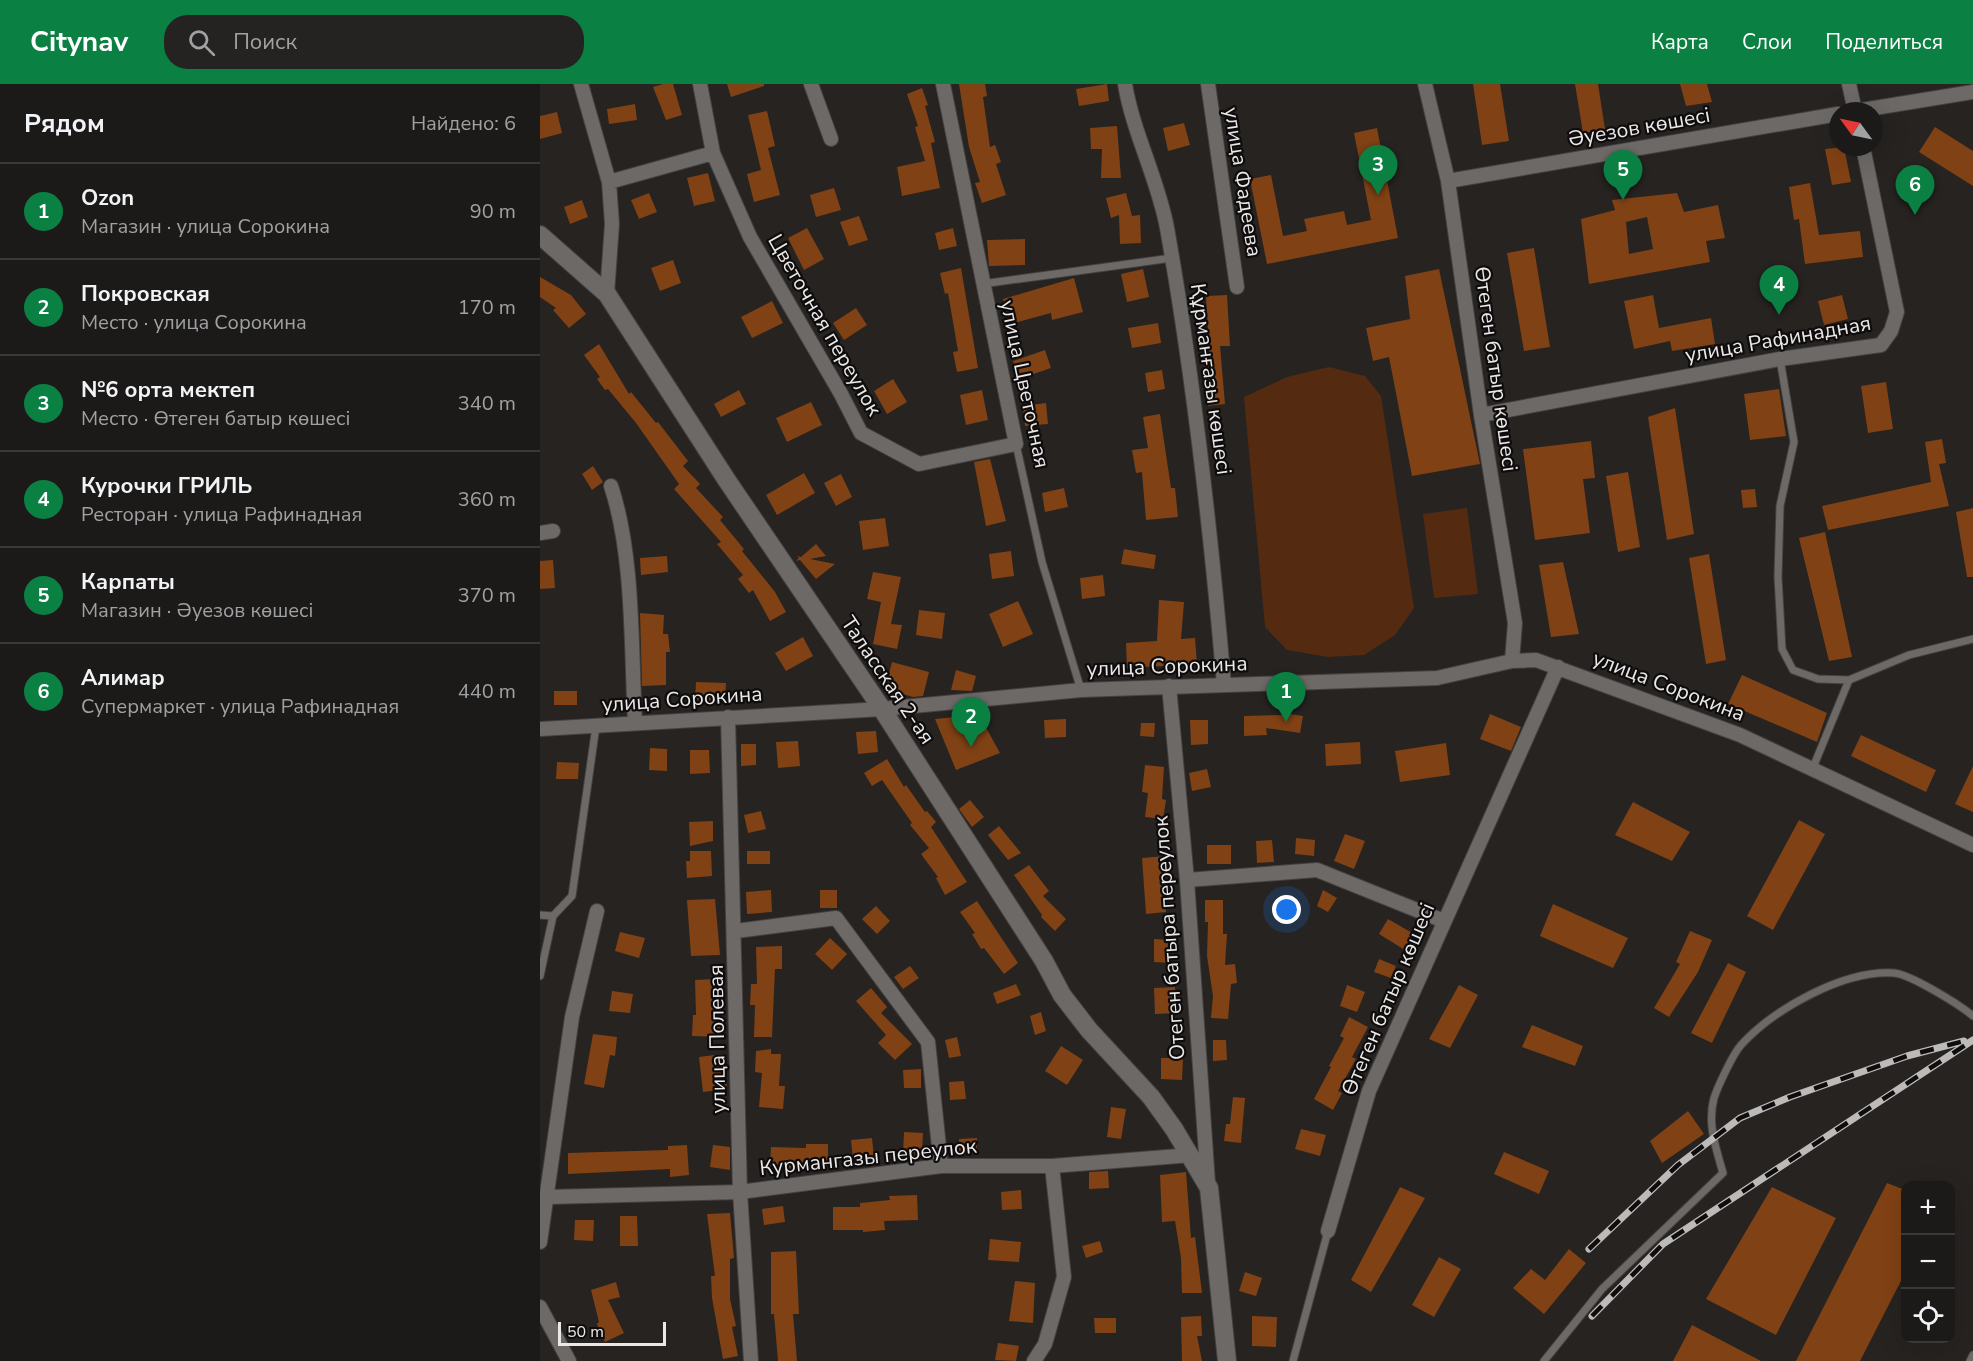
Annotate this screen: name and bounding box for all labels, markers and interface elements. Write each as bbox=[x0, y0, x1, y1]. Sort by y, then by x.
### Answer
search box bbox=[164, 15, 584, 69]
text: Citynav bbox=[30, 23, 128, 61]
icon: search bbox=[185, 26, 218, 59]
text: Поиск bbox=[233, 27, 297, 57]
text: Карта bbox=[1651, 28, 1709, 56]
text: Слои bbox=[1742, 28, 1792, 56]
text: Поделиться bbox=[1825, 28, 1943, 56]
street label: Әуезов көшесі bbox=[1566, 101, 1712, 153]
north arrow bbox=[1829, 102, 1883, 156]
street label: улица Фадеева bbox=[1217, 105, 1269, 259]
text: Рядом bbox=[24, 106, 105, 141]
text: Найдено: 6 bbox=[411, 110, 516, 137]
pin: 3 bbox=[1358, 146, 1398, 195]
pin: 5 bbox=[1604, 150, 1642, 200]
pin: 6 bbox=[1896, 166, 1934, 215]
text: Ozon bbox=[81, 183, 134, 213]
text: 1 bbox=[38, 198, 50, 225]
text: 90 m bbox=[470, 198, 516, 225]
text: Магазин · улица Сорокина bbox=[81, 213, 330, 240]
street label: Цветочная переулок bbox=[762, 229, 889, 422]
street label: Өтеген батыр көшесі bbox=[1468, 265, 1524, 473]
pin: 4 bbox=[1760, 266, 1798, 315]
text: Покровская bbox=[81, 279, 210, 309]
street label: Құрманғазы көшесі bbox=[1184, 281, 1238, 477]
text: 2 bbox=[38, 294, 50, 321]
text: 170 m bbox=[458, 294, 516, 321]
street label: улица Цветочная bbox=[994, 297, 1056, 471]
text: Место · улица Сорокина bbox=[81, 309, 307, 336]
street label: улица Рафинадная bbox=[1683, 309, 1873, 369]
text: №6 орта мектеп bbox=[81, 375, 255, 405]
text: 3 bbox=[38, 390, 50, 417]
text: 340 m bbox=[458, 390, 516, 417]
text: Место · Өтеген батыр көшесі bbox=[81, 405, 350, 432]
text: Курочки ГРИЛЬ bbox=[81, 471, 252, 501]
text: 4 bbox=[38, 486, 50, 513]
text: 360 m bbox=[458, 486, 516, 513]
text: Ресторан · улица Рафинадная bbox=[81, 501, 362, 528]
text: Карпаты bbox=[81, 567, 175, 597]
text: 5 bbox=[38, 582, 50, 609]
text: 370 m bbox=[458, 582, 516, 609]
text: Магазин · Әуезов көшесі bbox=[81, 597, 313, 624]
street label: Таласская 2-ая bbox=[835, 610, 941, 750]
street label: улица Сорокина bbox=[1589, 644, 1749, 728]
street label: улица Сорокина bbox=[1086, 649, 1248, 683]
text: Алимар bbox=[81, 663, 165, 693]
pin: 1 bbox=[1266, 672, 1306, 722]
text: 6 bbox=[38, 678, 50, 705]
text: 440 m bbox=[458, 678, 516, 705]
street label: улица Сорокина bbox=[601, 679, 763, 719]
text: Супермаркет · улица Рафинадная bbox=[81, 693, 399, 720]
pin: 2 bbox=[952, 698, 990, 747]
street label: Отеген батыра переулок bbox=[1146, 814, 1192, 1061]
your location bbox=[1272, 895, 1301, 924]
street label: Өтеген батыр көшесі bbox=[1335, 898, 1441, 1100]
street label: улица Полевая bbox=[702, 964, 732, 1114]
street label: Курмангазы переулок bbox=[758, 1132, 979, 1182]
map controls bbox=[1901, 1181, 1955, 1343]
button: + bbox=[1901, 1181, 1955, 1235]
button: − bbox=[1901, 1235, 1955, 1289]
button: locate bbox=[1901, 1289, 1955, 1343]
scale bar bbox=[558, 1319, 666, 1346]
text: 50 m bbox=[567, 1321, 604, 1343]

